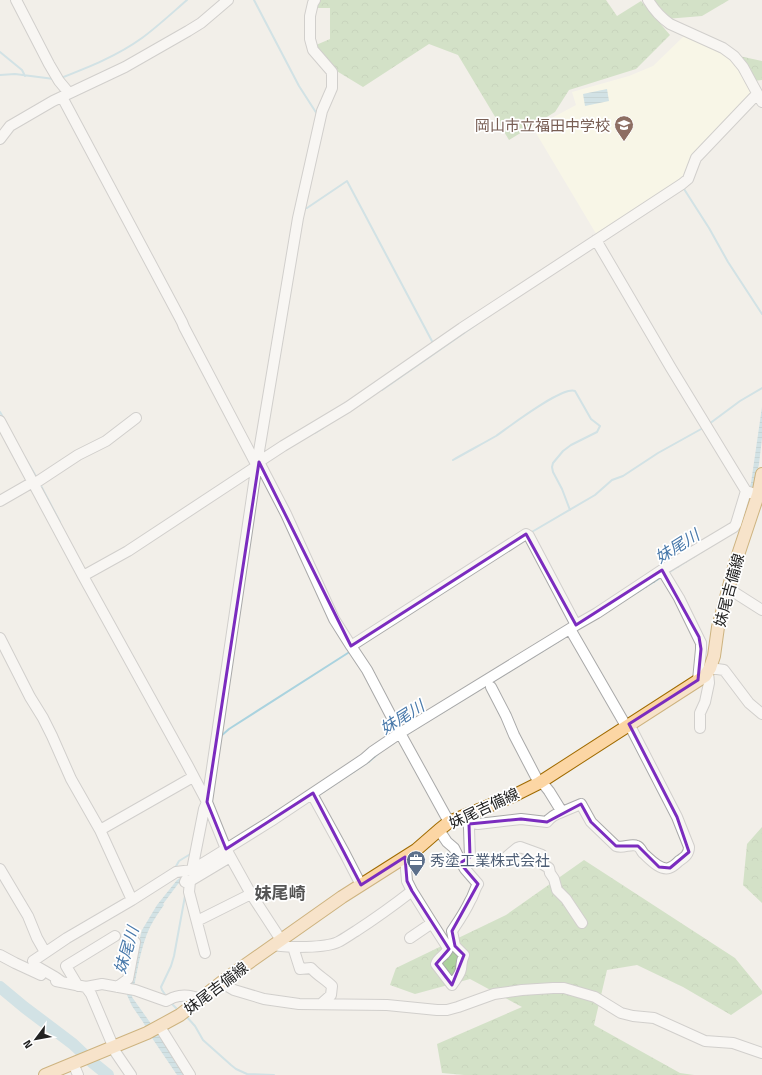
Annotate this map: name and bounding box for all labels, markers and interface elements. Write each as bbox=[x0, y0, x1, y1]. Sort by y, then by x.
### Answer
place label: 岡山市立福田中学校 bbox=[475, 114, 610, 137]
school or university icon: 岡山市立福田中学校 bbox=[613, 114, 635, 142]
water label: 妹尾川 bbox=[650, 522, 705, 569]
street label: 妹尾吉備線 bbox=[708, 551, 750, 629]
water label: 妹尾川 bbox=[375, 693, 430, 740]
street label: 妹尾吉備線 bbox=[445, 782, 523, 834]
office icon: 秀塗工業株式会社 bbox=[405, 849, 427, 877]
place label: 秀塗工業株式会社 bbox=[430, 849, 550, 872]
district label: 妹尾崎 bbox=[255, 880, 306, 906]
water label: 妹尾川 bbox=[108, 922, 145, 976]
street label: 妹尾吉備線 bbox=[179, 956, 253, 1020]
north arrow bbox=[16, 1019, 56, 1059]
text: N bbox=[19, 1037, 36, 1052]

